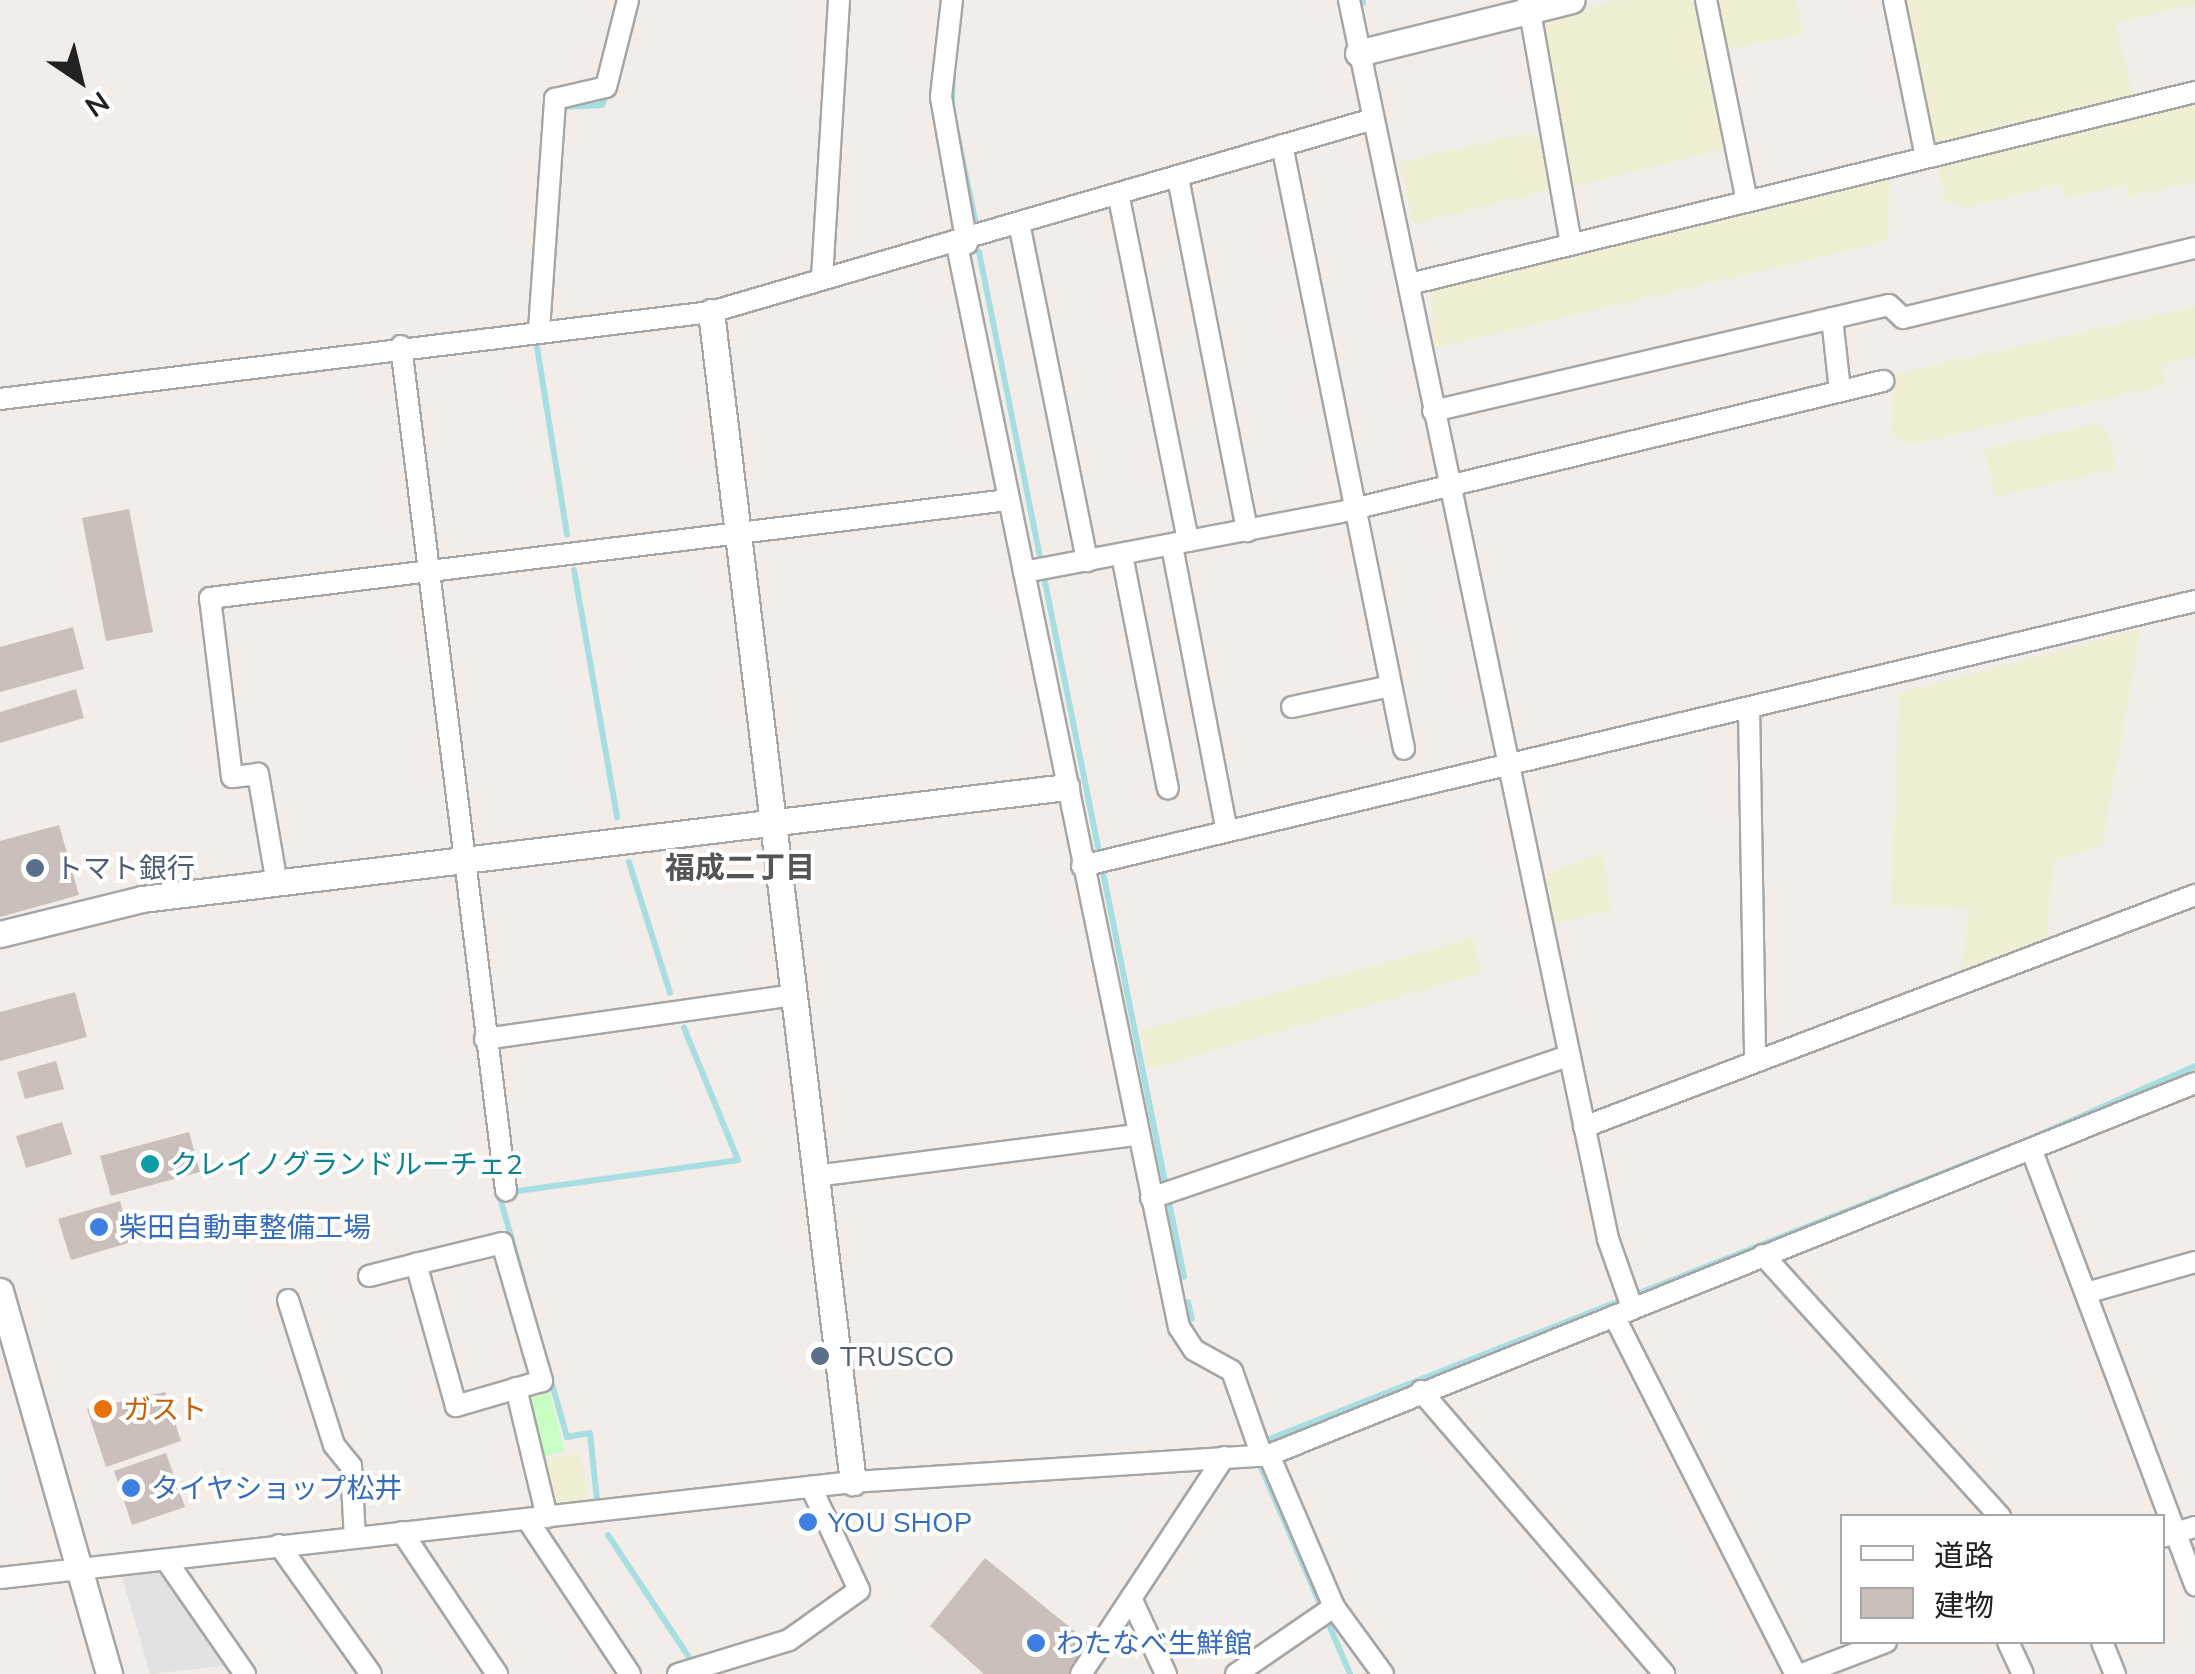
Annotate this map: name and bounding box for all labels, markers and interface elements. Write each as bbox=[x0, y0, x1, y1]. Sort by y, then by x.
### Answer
north arrow bbox=[30, 30, 130, 130]
text: N bbox=[79, 85, 116, 125]
district label: 福成二丁目 bbox=[665, 849, 815, 885]
place label: トマト銀行 bbox=[55, 851, 195, 885]
marker: トマト銀行 bbox=[24, 857, 46, 879]
place label: クレイノグランドルーチェ2 bbox=[170, 1147, 523, 1181]
marker: クレイノグランドルーチェ2 bbox=[139, 1153, 161, 1175]
place label: 柴田自動車整備工場 bbox=[119, 1210, 371, 1244]
marker: 柴田自動車整備工場 bbox=[88, 1216, 110, 1238]
place label: TRUSCO bbox=[840, 1339, 954, 1373]
marker: TRUSCO bbox=[809, 1345, 831, 1367]
place label: ガスト bbox=[123, 1392, 207, 1426]
marker: ガスト bbox=[92, 1398, 114, 1420]
place label: タイヤショップ松井 bbox=[151, 1471, 403, 1505]
marker: タイヤショップ松井 bbox=[120, 1477, 142, 1499]
place label: YOU SHOP bbox=[828, 1505, 972, 1539]
marker: YOU SHOP bbox=[797, 1511, 819, 1533]
legend bbox=[1840, 1514, 2165, 1644]
text: 道路 bbox=[1934, 1536, 1994, 1574]
text: 建物 bbox=[1934, 1586, 1994, 1624]
place label: わたなべ生鮮館 bbox=[1056, 1626, 1252, 1660]
marker: わたなべ生鮮館 bbox=[1025, 1632, 1047, 1654]

